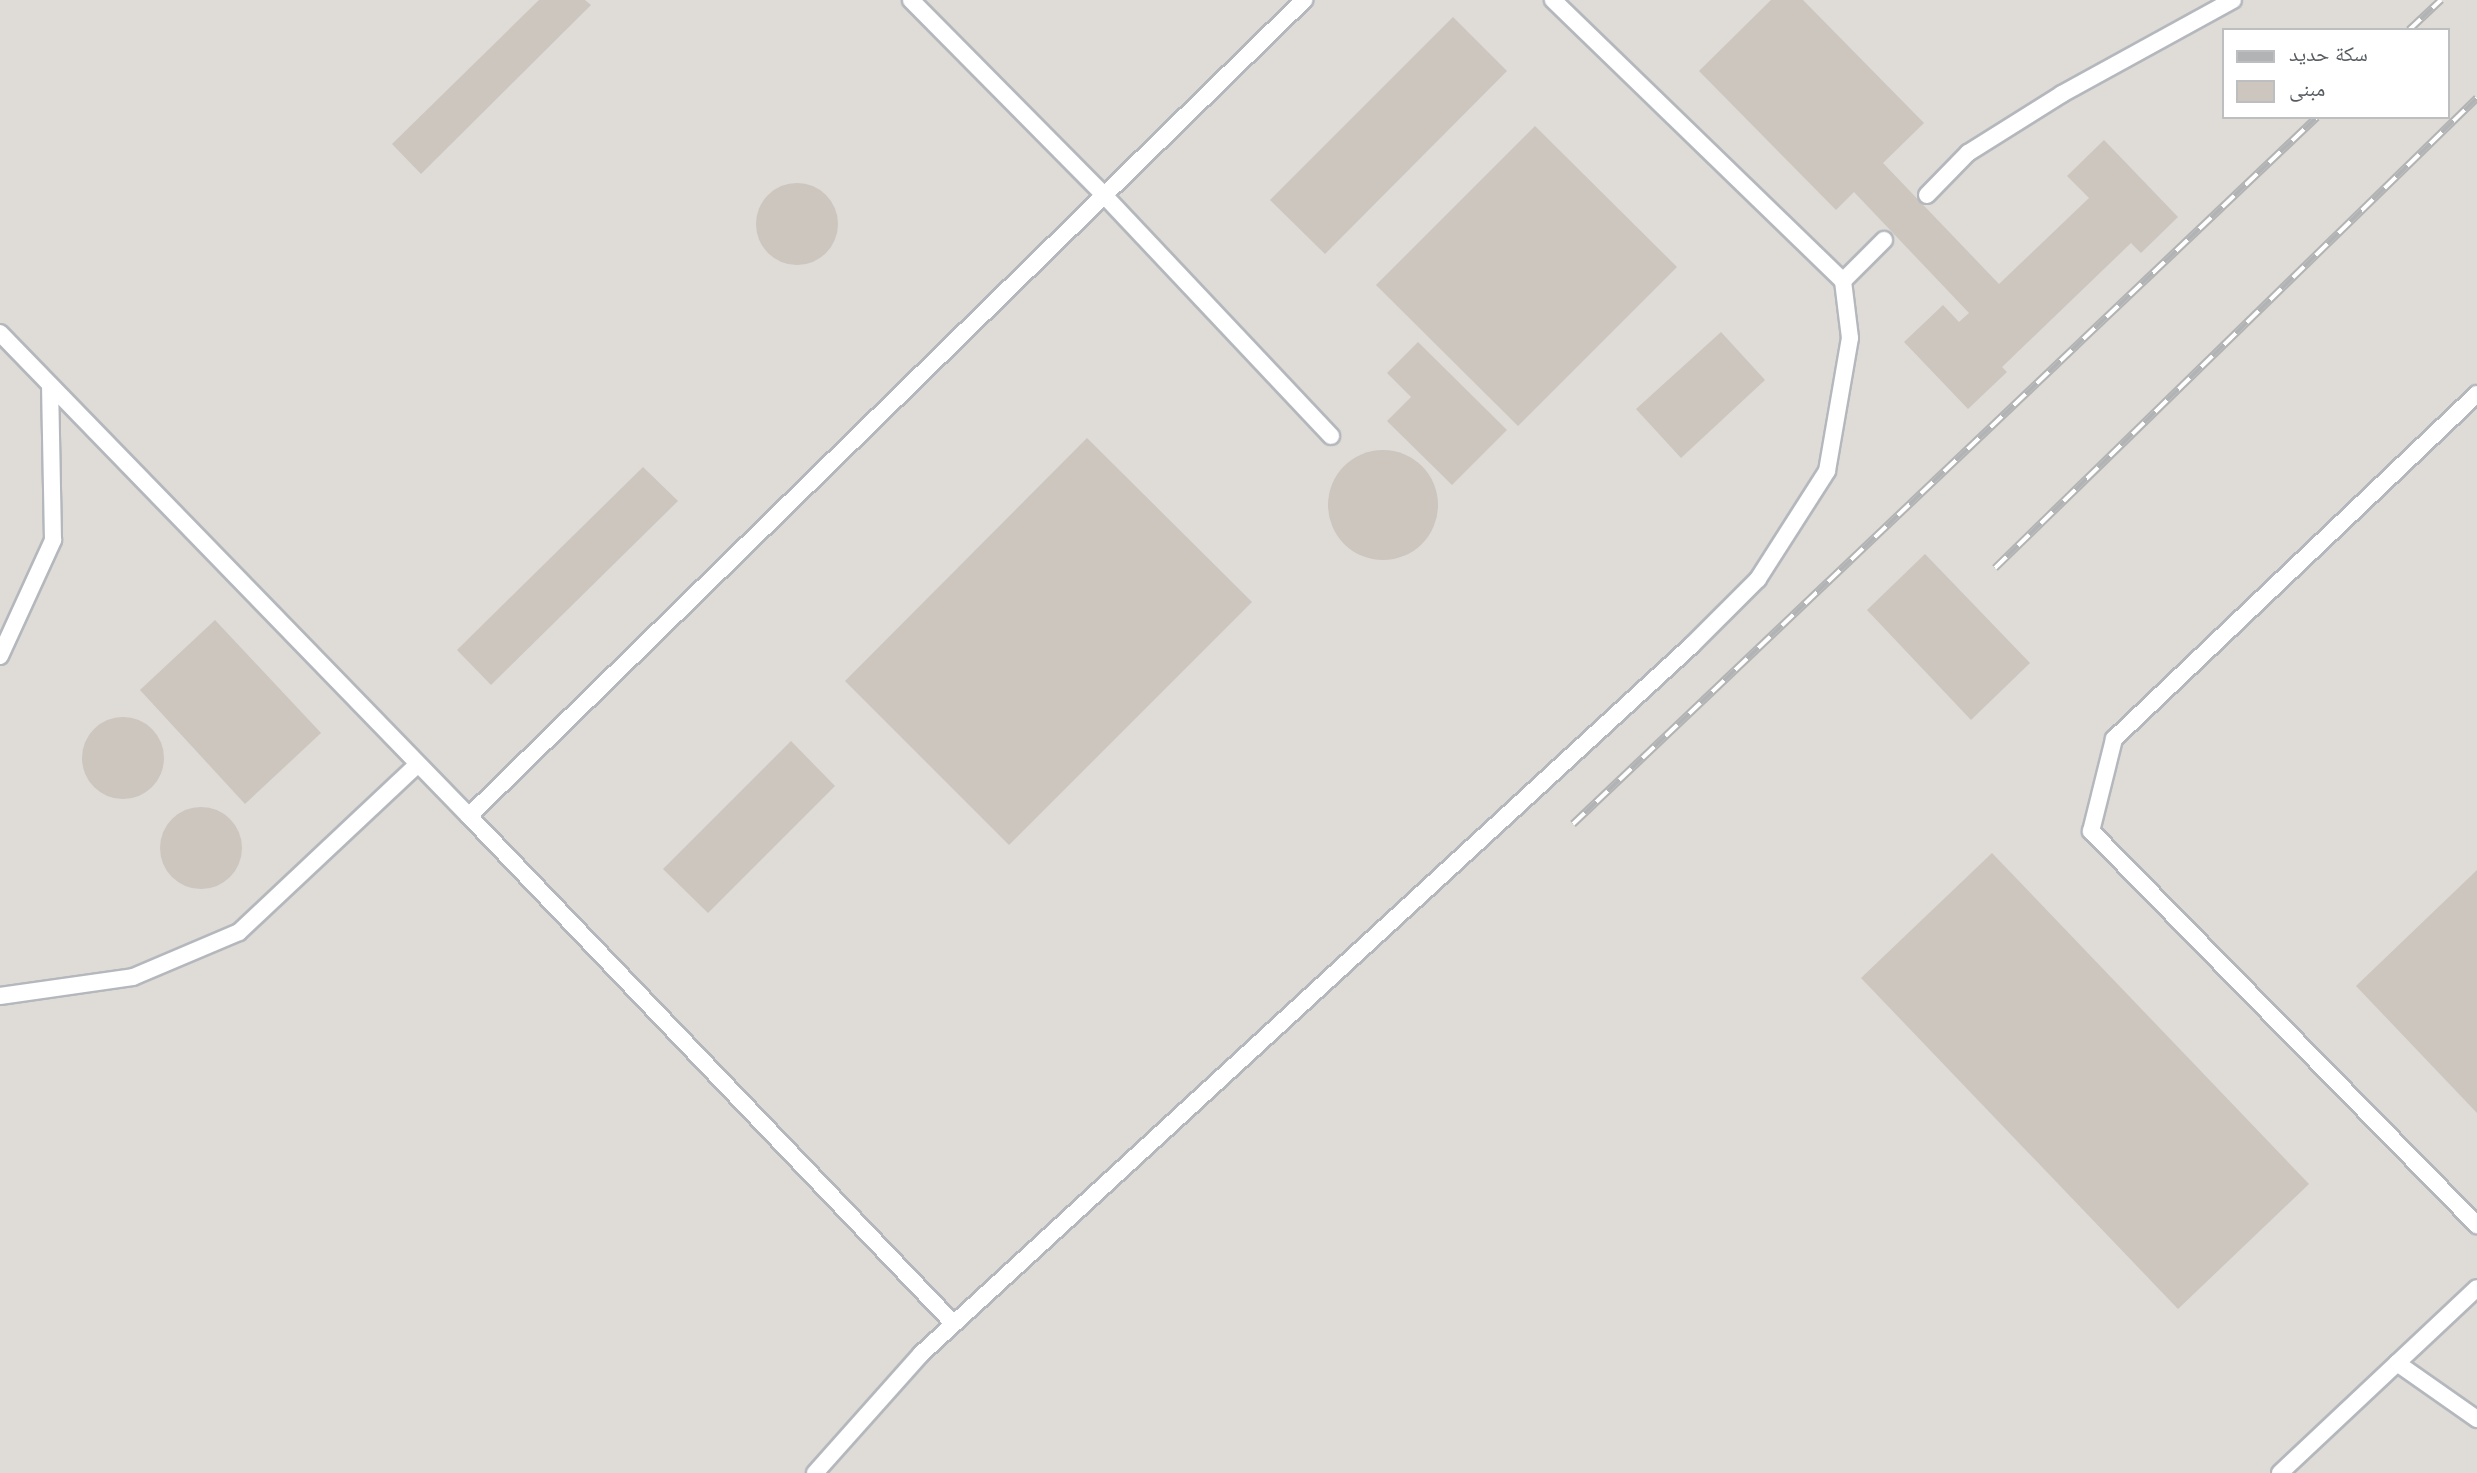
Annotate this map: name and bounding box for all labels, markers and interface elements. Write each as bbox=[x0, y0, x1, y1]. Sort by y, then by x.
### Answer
legend bbox=[2222, 28, 2449, 119]
text: سكة حديد bbox=[2289, 41, 2368, 66]
text: مبنى bbox=[2289, 76, 2325, 101]

